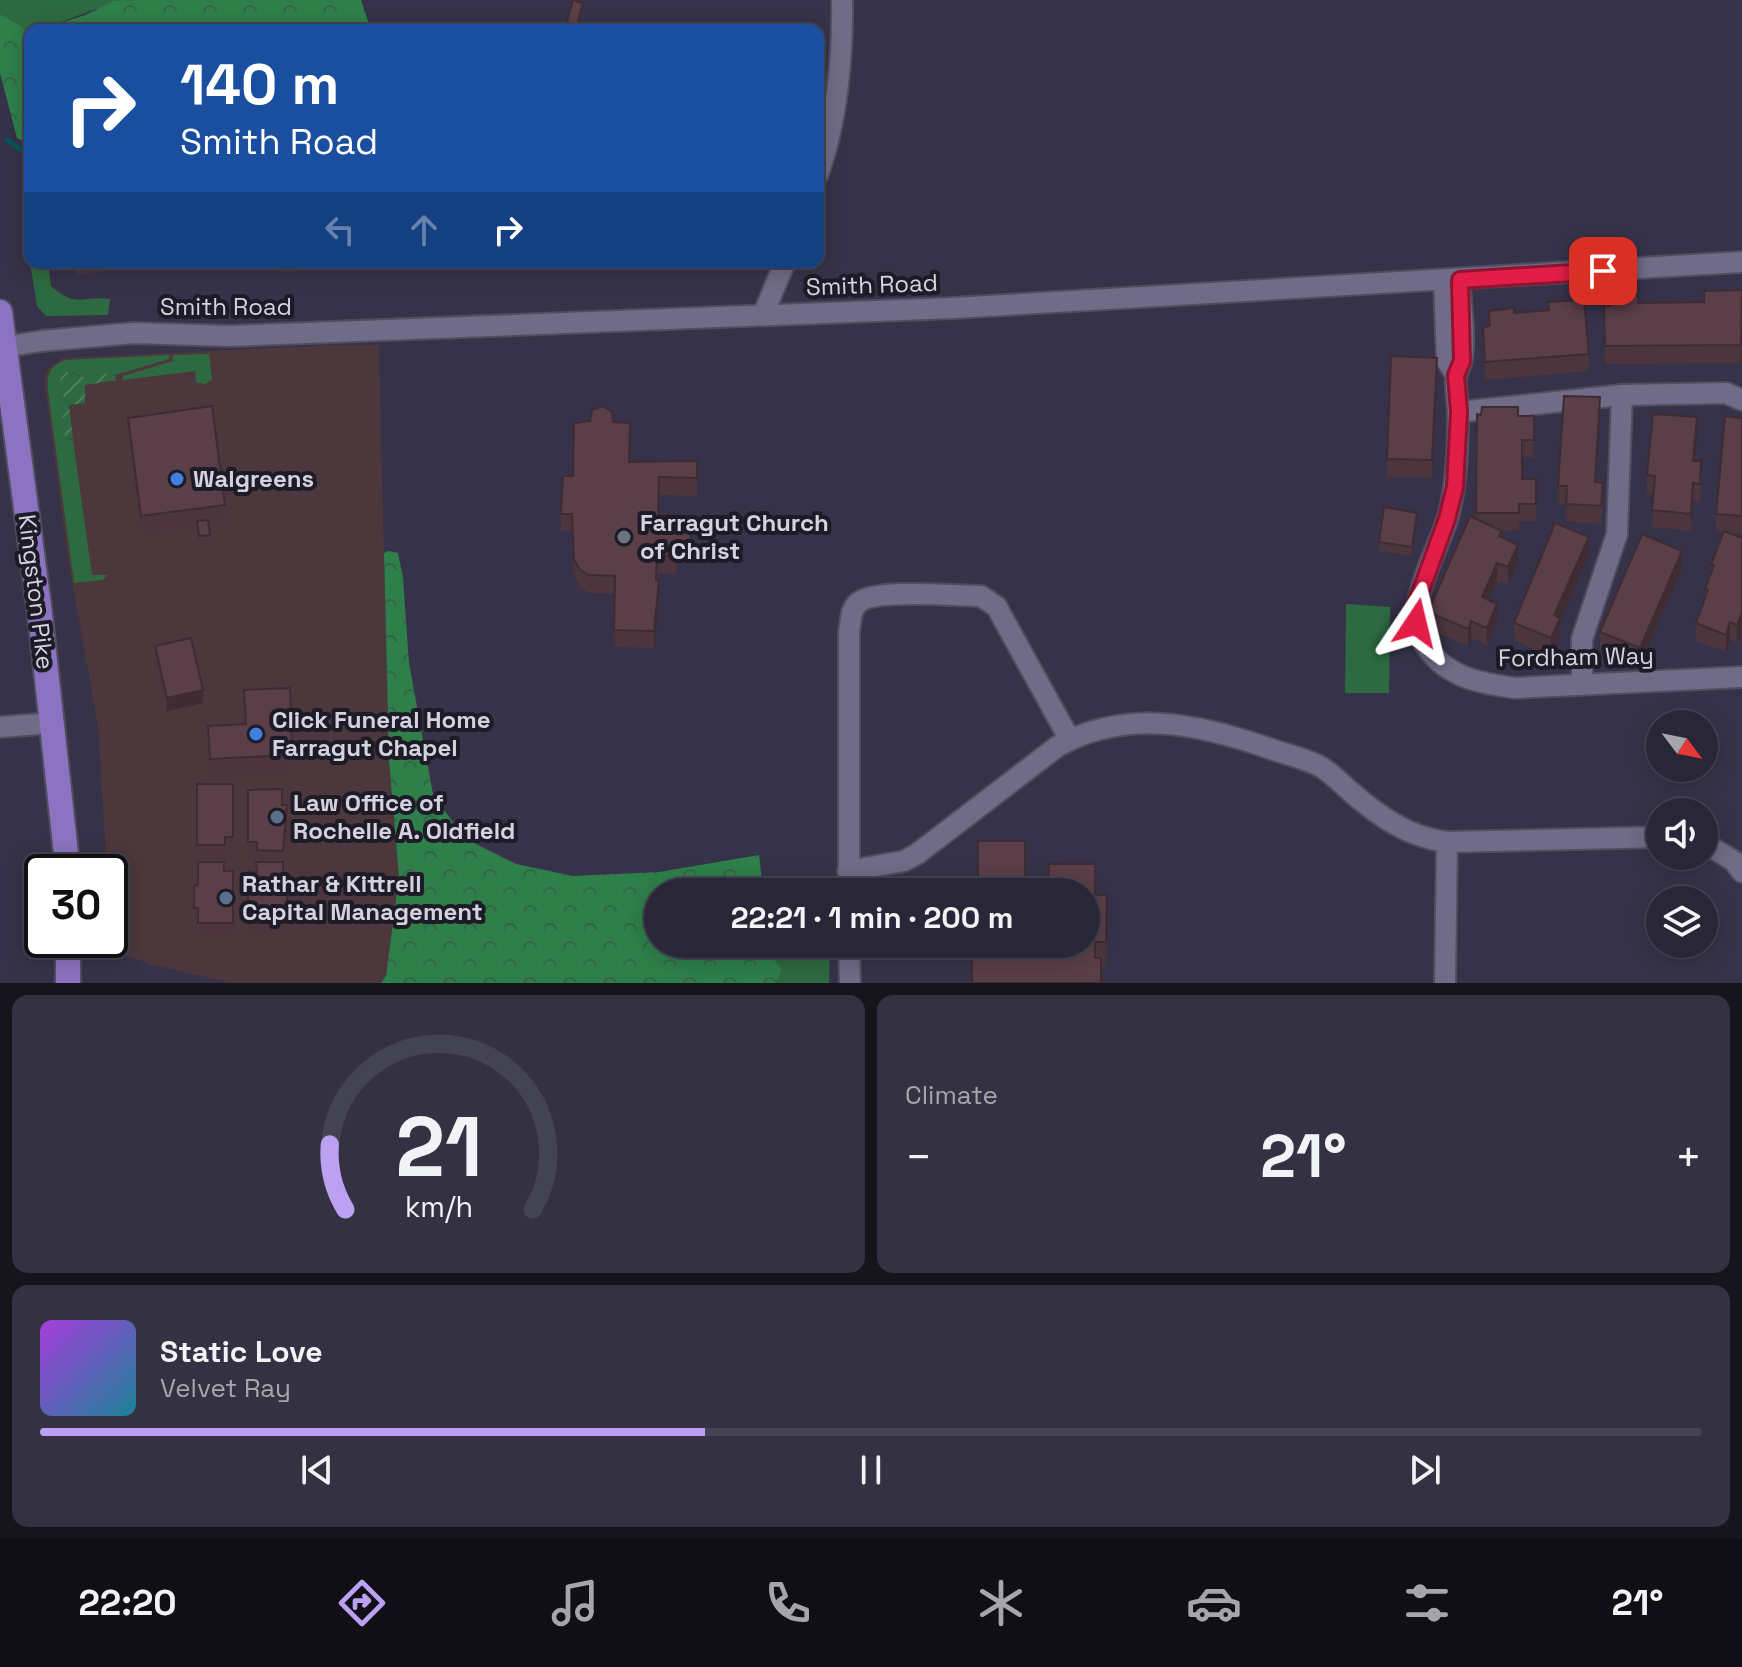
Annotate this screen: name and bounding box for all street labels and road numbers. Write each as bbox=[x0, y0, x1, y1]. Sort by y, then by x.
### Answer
street label: Smith Road bbox=[805, 267, 939, 302]
street label: Smith Road bbox=[160, 291, 292, 322]
street label: Kingston Pike bbox=[12, 513, 61, 671]
street label: Fordham Way bbox=[1498, 640, 1654, 673]

